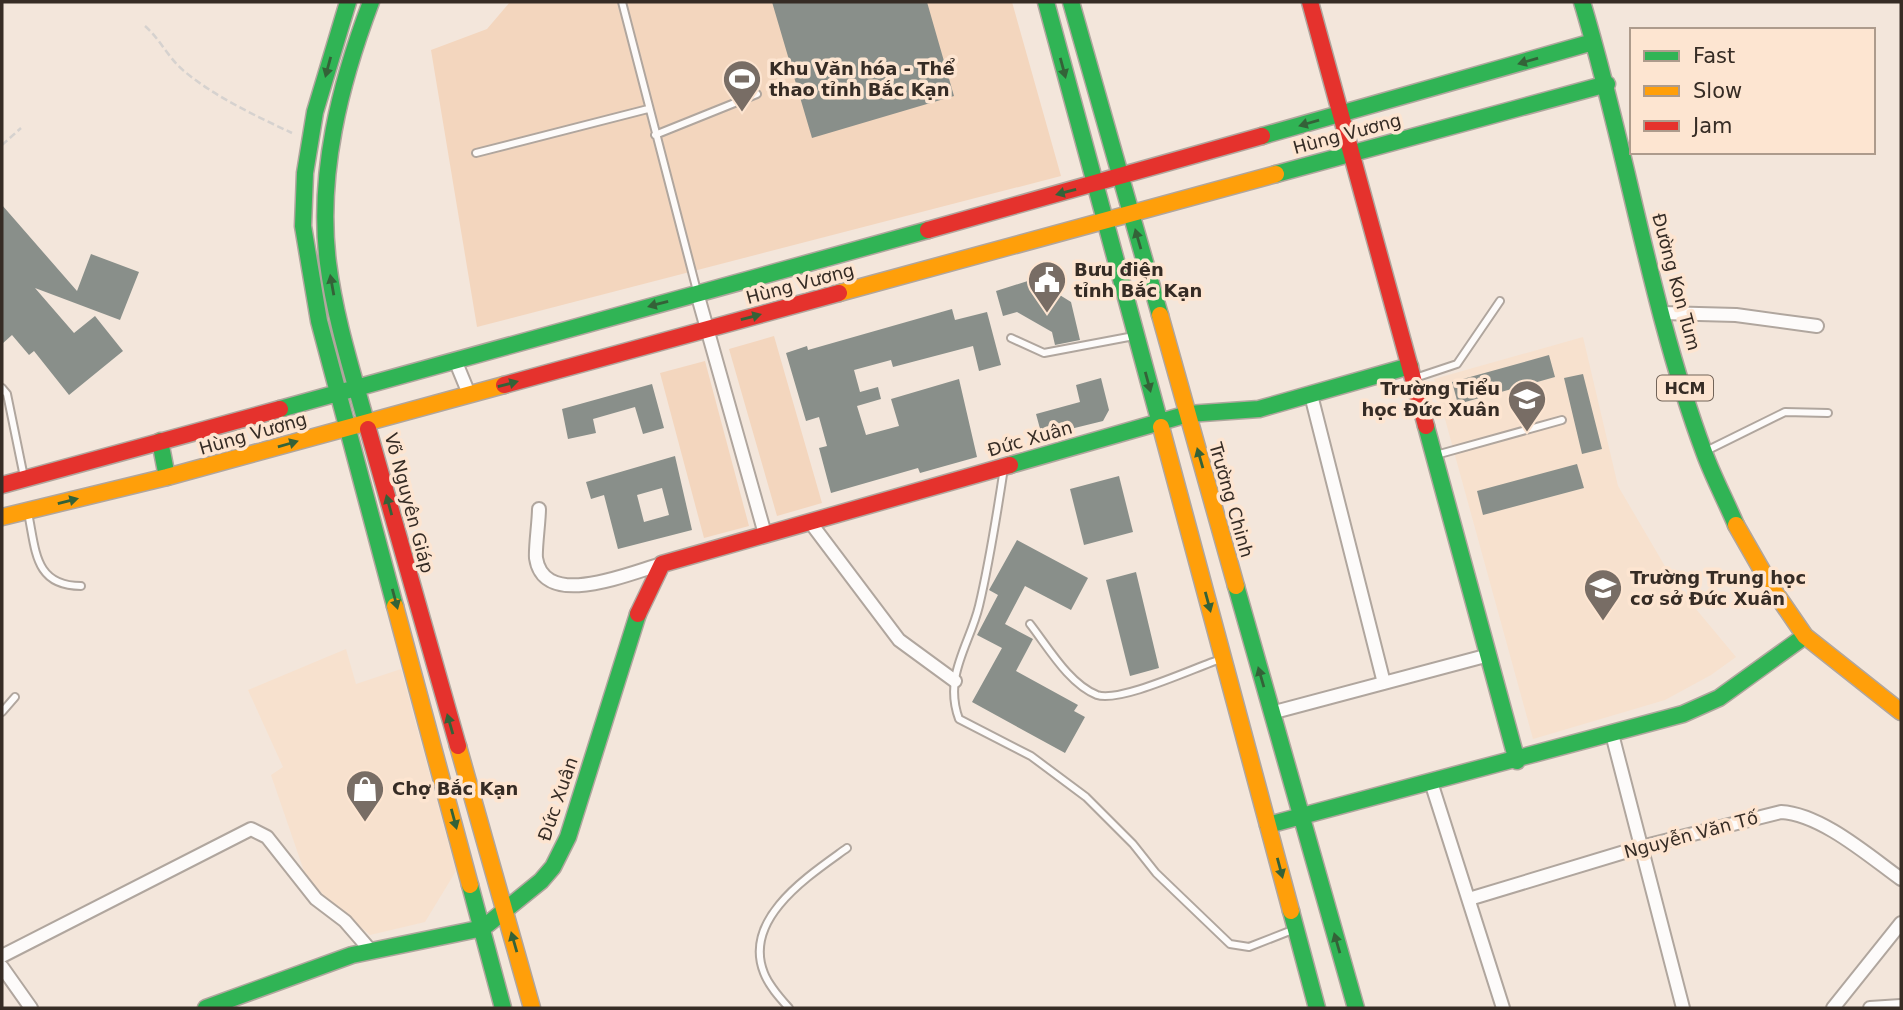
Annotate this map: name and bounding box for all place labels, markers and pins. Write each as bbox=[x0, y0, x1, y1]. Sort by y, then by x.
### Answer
sports icon: Khu Văn hóa - Thể thao tỉnh Bắc Kạn bbox=[721, 58, 763, 113]
place label: Khu Văn hóa - Thể thao tỉnh Bắc Kạn bbox=[769, 58, 955, 100]
public building icon: Bưu điện tỉnh Bắc Kạn bbox=[1026, 259, 1068, 314]
place label: Bưu điện tỉnh Bắc Kạn bbox=[1074, 259, 1202, 301]
place label: Trường Tiểu học Đức Xuân bbox=[1361, 378, 1500, 420]
school or university icon: Trường Tiểu học Đức Xuân bbox=[1506, 378, 1548, 433]
school or university icon: Trường Trung học cơ sở Đức Xuân bbox=[1582, 567, 1624, 622]
place label: Trường Trung học cơ sở Đức Xuân bbox=[1630, 567, 1806, 609]
shop icon: Chợ Bắc Kạn bbox=[344, 768, 386, 823]
place label: Chợ Bắc Kạn bbox=[392, 778, 518, 799]

